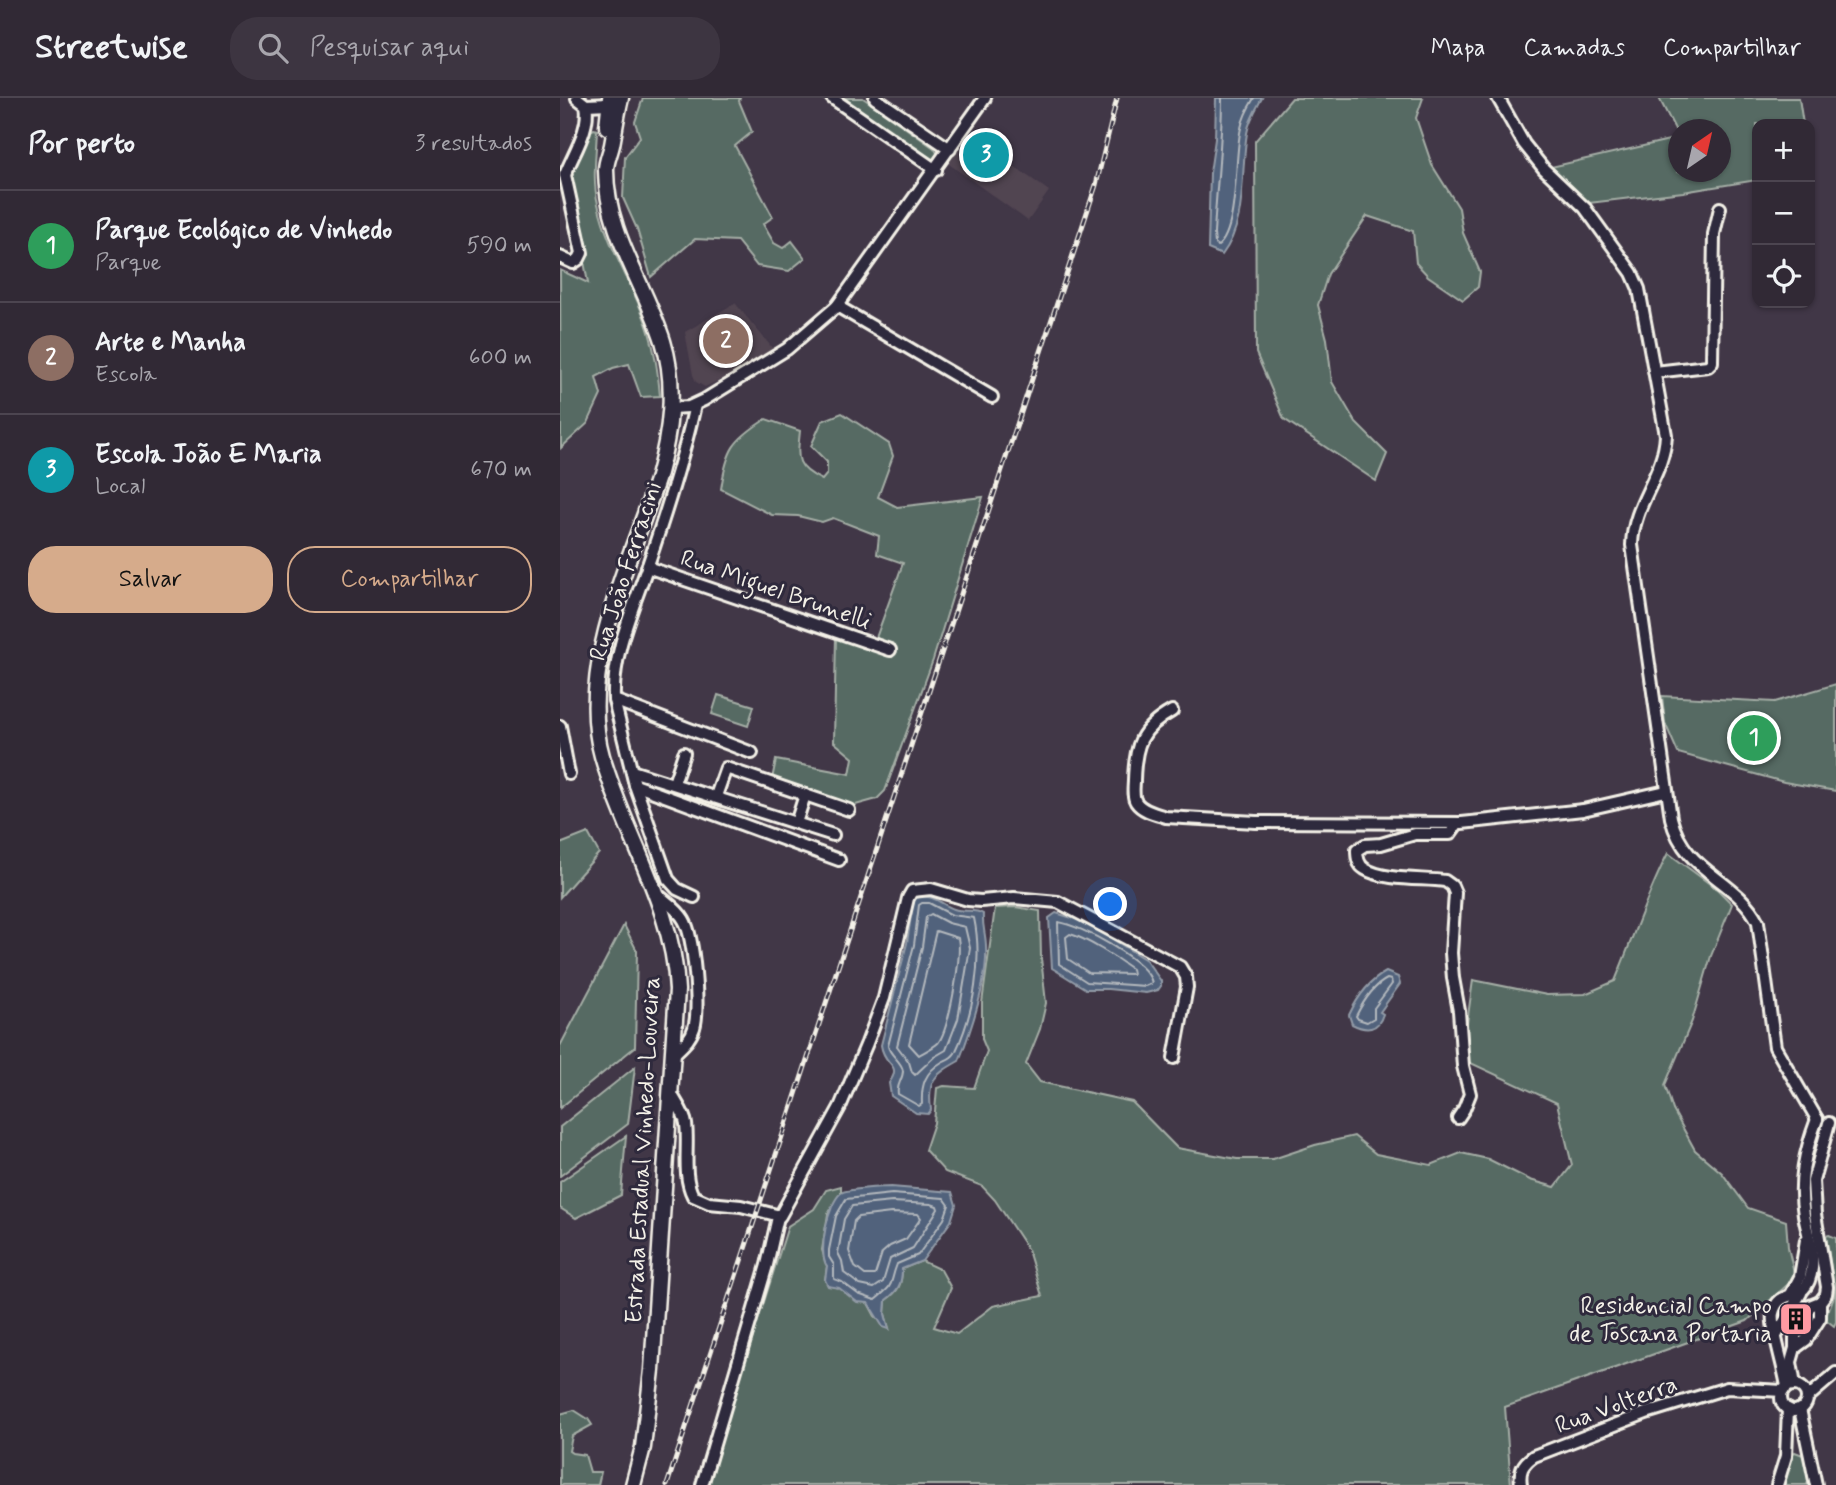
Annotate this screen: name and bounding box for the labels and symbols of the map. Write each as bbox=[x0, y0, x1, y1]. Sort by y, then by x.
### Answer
north arrow bbox=[1668, 119, 1731, 182]
pin: 3 bbox=[963, 129, 1009, 181]
pin: 2 bbox=[703, 315, 749, 367]
street label: Rua João Ferracini bbox=[583, 478, 670, 665]
street label: Rua Miguel Brunelli bbox=[675, 543, 875, 640]
pin: 1 bbox=[1731, 712, 1777, 764]
your location bbox=[1093, 887, 1127, 921]
street label: Estrada Estadual Vinhedo-Louveira bbox=[619, 976, 668, 1324]
place label: Residencial Campo de Toscana Portaria bbox=[1569, 1291, 1772, 1350]
building icon: Residencial Campo de Toscana Portaria bbox=[1777, 1300, 1815, 1338]
street label: Rua Volterra bbox=[1551, 1369, 1682, 1442]

